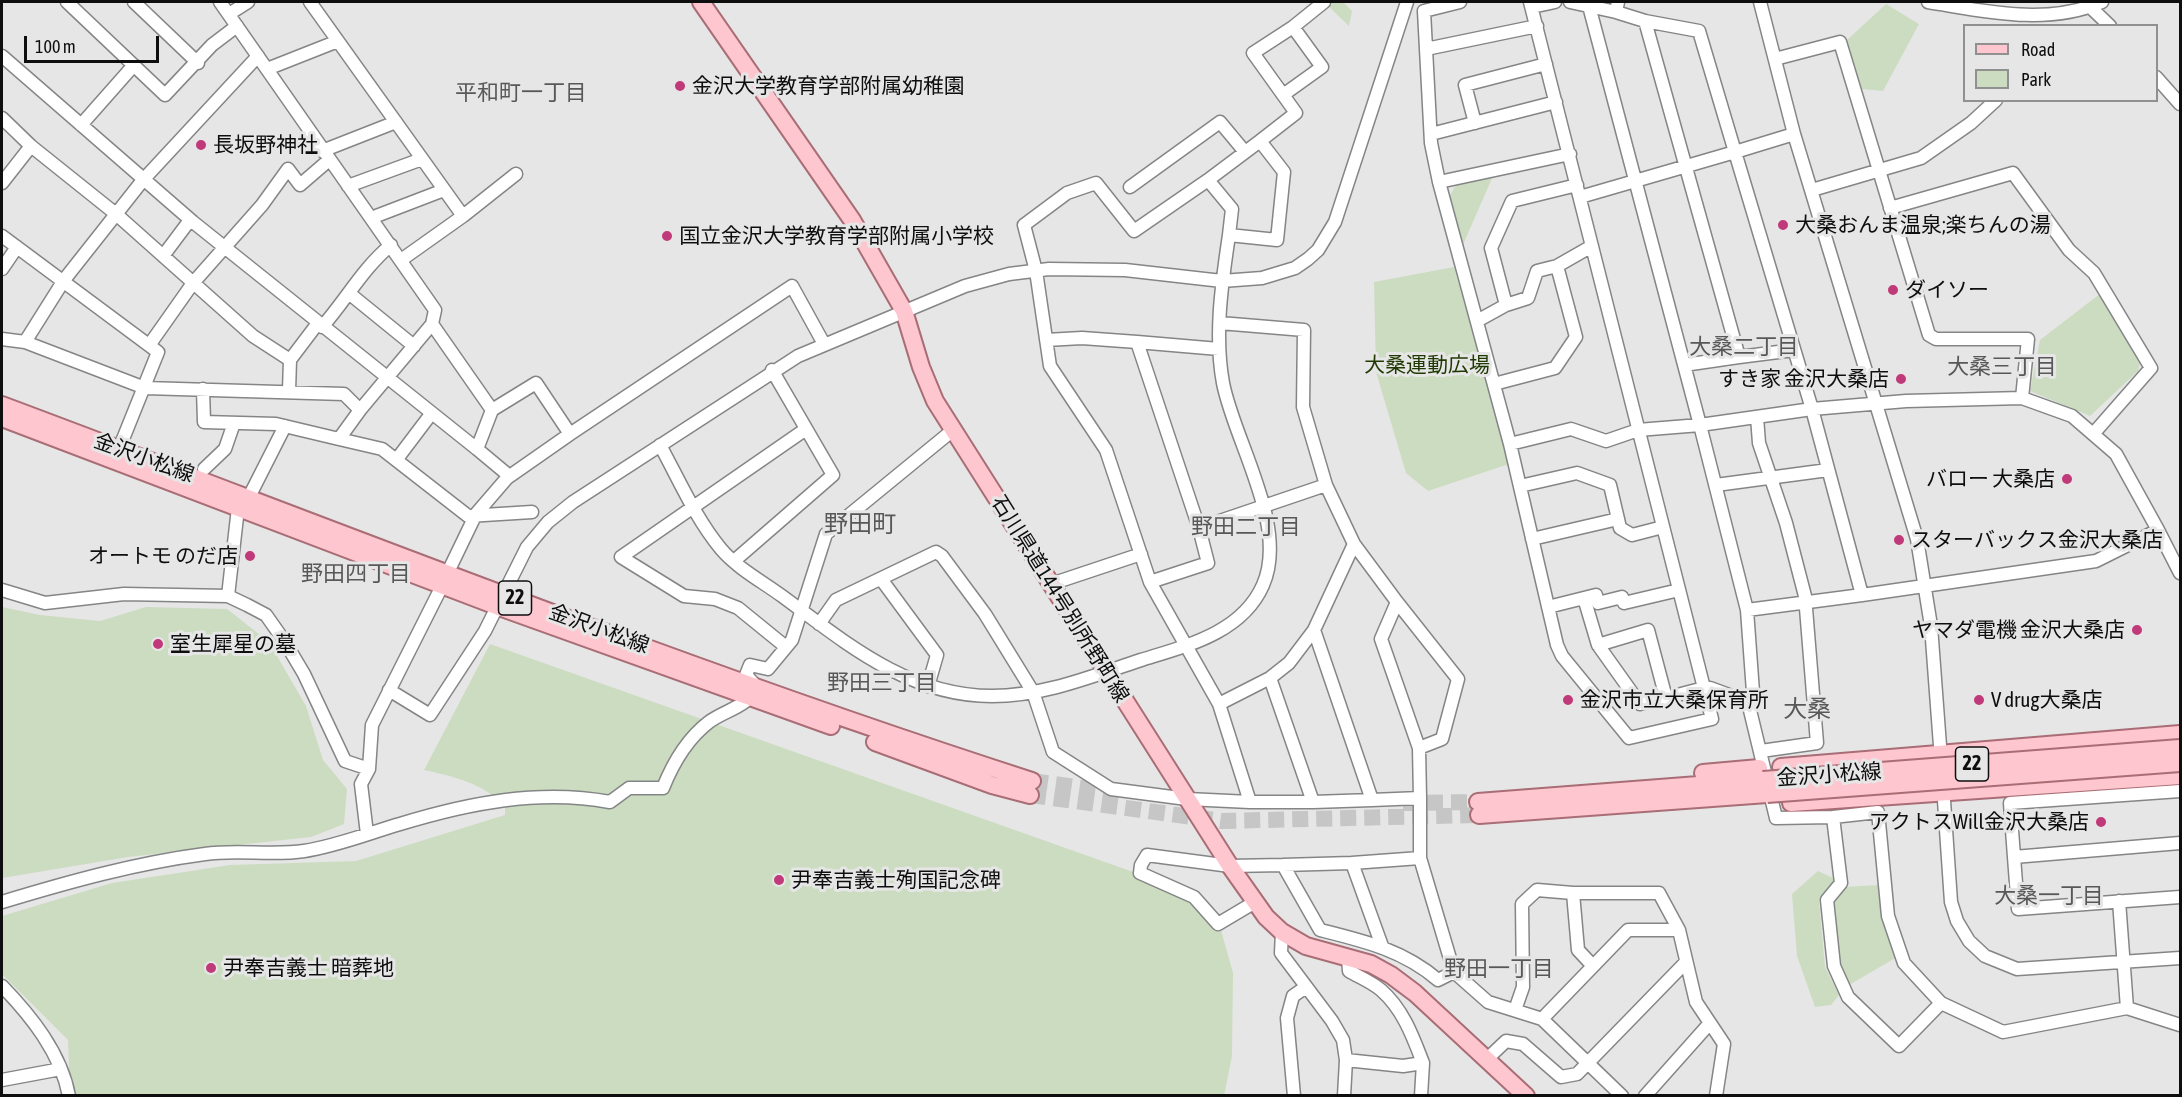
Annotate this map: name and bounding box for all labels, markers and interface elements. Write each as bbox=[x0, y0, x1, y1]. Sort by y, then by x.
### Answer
scale bar bbox=[27, 24, 162, 62]
legend bbox=[1963, 24, 2158, 102]
text: 100 m bbox=[35, 36, 76, 57]
text: Road bbox=[2021, 39, 2055, 60]
text: Park bbox=[2021, 69, 2051, 90]
place label: 金沢大学教育学部附属幼稚園 bbox=[692, 73, 965, 99]
marker: 金沢大学教育学部附属幼稚園 bbox=[673, 79, 687, 93]
district label: 平和町一丁目 bbox=[455, 80, 587, 106]
place label: 長坂野神社 bbox=[213, 132, 318, 158]
marker: 長坂野神社 bbox=[194, 138, 208, 152]
place label: 大桑おんま温泉;楽ちんの湯 bbox=[1795, 212, 2051, 238]
marker: 大桑おんま温泉;楽ちんの湯 bbox=[1776, 218, 1790, 232]
place label: 国立金沢大学教育学部附属小学校 bbox=[679, 223, 994, 249]
marker: 国立金沢大学教育学部附属小学校 bbox=[660, 229, 674, 243]
place label: ダイソー bbox=[1905, 277, 1989, 303]
marker: ダイソー bbox=[1886, 283, 1900, 297]
district label: 大桑二丁目 bbox=[1689, 334, 1799, 360]
park label: 大桑運動広場 bbox=[1364, 352, 1490, 378]
district label: 大桑三丁目 bbox=[1947, 354, 2057, 380]
place label: すき家 金沢大桑店 bbox=[1718, 366, 1889, 392]
marker: すき家 金沢大桑店 bbox=[1894, 372, 1908, 386]
street label: 金沢小松線 bbox=[90, 428, 198, 488]
place label: バロー 大桑店 bbox=[1926, 466, 2055, 492]
marker: バロー 大桑店 bbox=[2060, 472, 2074, 486]
street label: 石川県道144号別所野町線 bbox=[986, 491, 1134, 707]
district label: 野田町 bbox=[824, 510, 896, 538]
district label: 野田二丁目 bbox=[1191, 514, 1301, 540]
place label: スターバックス金沢大桑店 bbox=[1911, 527, 2163, 553]
marker: スターバックス金沢大桑店 bbox=[1892, 533, 1906, 547]
place label: オートモ のだ店 bbox=[88, 543, 238, 569]
marker: オートモ のだ店 bbox=[243, 549, 257, 563]
district label: 野田四丁目 bbox=[301, 561, 411, 587]
road number: 22 bbox=[498, 581, 532, 615]
street label: 金沢小松線 bbox=[545, 599, 653, 659]
place label: ヤマダ電機 金沢大桑店 bbox=[1912, 617, 2125, 643]
marker: ヤマダ電機 金沢大桑店 bbox=[2130, 623, 2144, 637]
place label: 室生犀星の墓 bbox=[170, 631, 296, 657]
marker: 室生犀星の墓 bbox=[151, 637, 165, 651]
district label: 野田三丁目 bbox=[827, 670, 937, 696]
place label: 金沢市立大桑保育所 bbox=[1580, 687, 1769, 713]
place label: V drug大桑店 bbox=[1991, 687, 2102, 713]
marker: 金沢市立大桑保育所 bbox=[1561, 693, 1575, 707]
marker: V drug大桑店 bbox=[1972, 693, 1986, 707]
district label: 大桑 bbox=[1783, 695, 1831, 723]
road number: 22 bbox=[1956, 747, 1988, 781]
street label: 金沢小松線 bbox=[1776, 759, 1882, 791]
place label: アクトスWill金沢大桑店 bbox=[1869, 809, 2089, 835]
marker: アクトスWill金沢大桑店 bbox=[2094, 815, 2108, 829]
place label: 尹奉吉義士殉国記念碑 bbox=[791, 867, 1001, 893]
marker: 尹奉吉義士殉国記念碑 bbox=[772, 873, 786, 887]
district label: 大桑一丁目 bbox=[1994, 883, 2104, 909]
place label: 尹奉吉義士 暗葬地 bbox=[223, 955, 394, 981]
district label: 野田一丁目 bbox=[1444, 956, 1554, 982]
marker: 尹奉吉義士 暗葬地 bbox=[204, 961, 218, 975]

